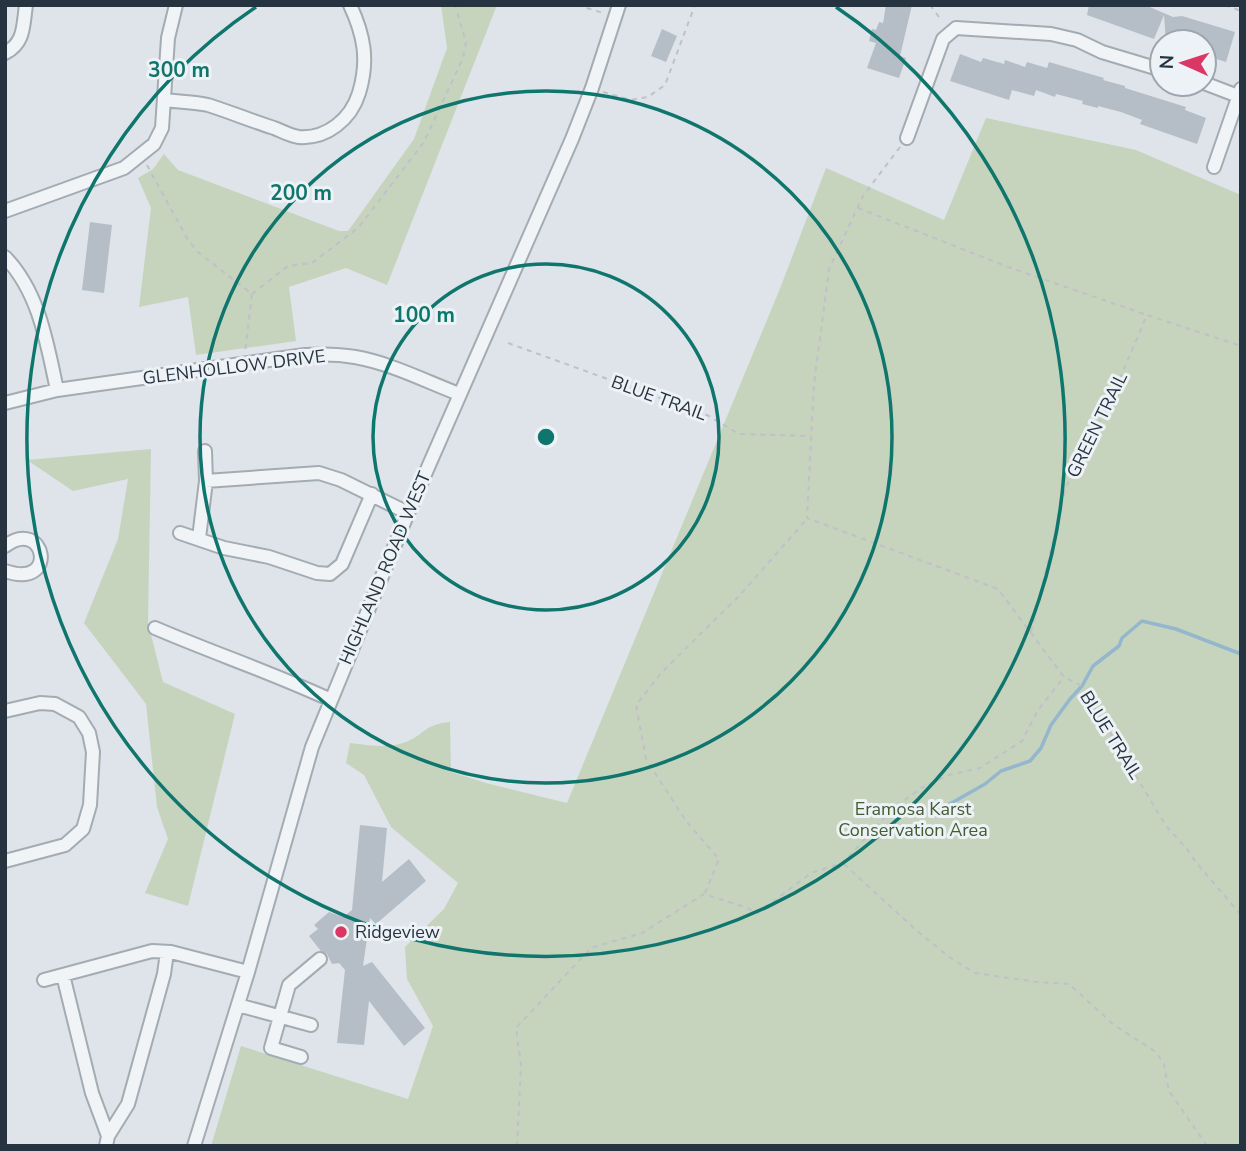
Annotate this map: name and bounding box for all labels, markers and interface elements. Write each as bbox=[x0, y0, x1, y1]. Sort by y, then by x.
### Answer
north arrow bbox=[1148, 28, 1218, 98]
text: N bbox=[1154, 54, 1180, 70]
text: 300 m bbox=[148, 56, 210, 84]
text: 200 m bbox=[270, 179, 332, 207]
text: 100 m bbox=[393, 301, 455, 329]
street label: GLENHOLLOW DRIVE bbox=[141, 344, 327, 390]
street label: GREEN TRAIL bbox=[1061, 368, 1133, 482]
street label: BLUE TRAIL bbox=[608, 370, 710, 426]
centre of rings bbox=[534, 425, 558, 449]
street label: HIGHLAND ROAD WEST bbox=[333, 468, 437, 668]
street label: BLUE TRAIL bbox=[1074, 686, 1148, 784]
park label: Eramosa Karst Conservation Area bbox=[838, 797, 988, 842]
place label: Ridgeview bbox=[355, 920, 440, 944]
marker: Ridgeview bbox=[333, 924, 349, 940]

